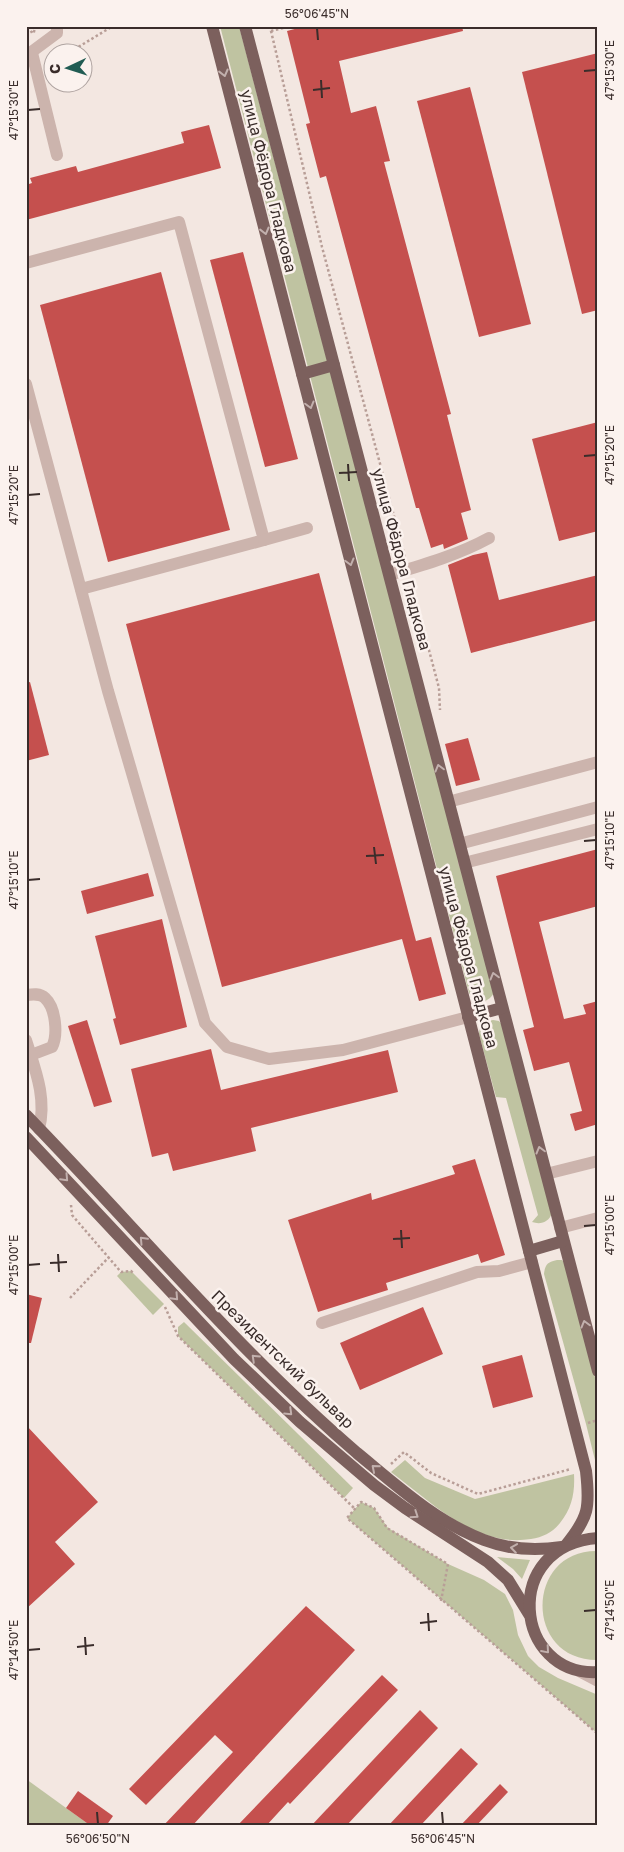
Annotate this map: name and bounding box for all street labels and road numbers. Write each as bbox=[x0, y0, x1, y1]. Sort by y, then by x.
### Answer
street label: улица Фёдора Гладкова bbox=[237, 87, 301, 275]
street label: улица Фёдора Гладкова bbox=[368, 466, 436, 652]
street label: улица Фёдора Гладкова bbox=[435, 864, 503, 1050]
street label: Президентский бульвар bbox=[207, 1286, 359, 1433]

